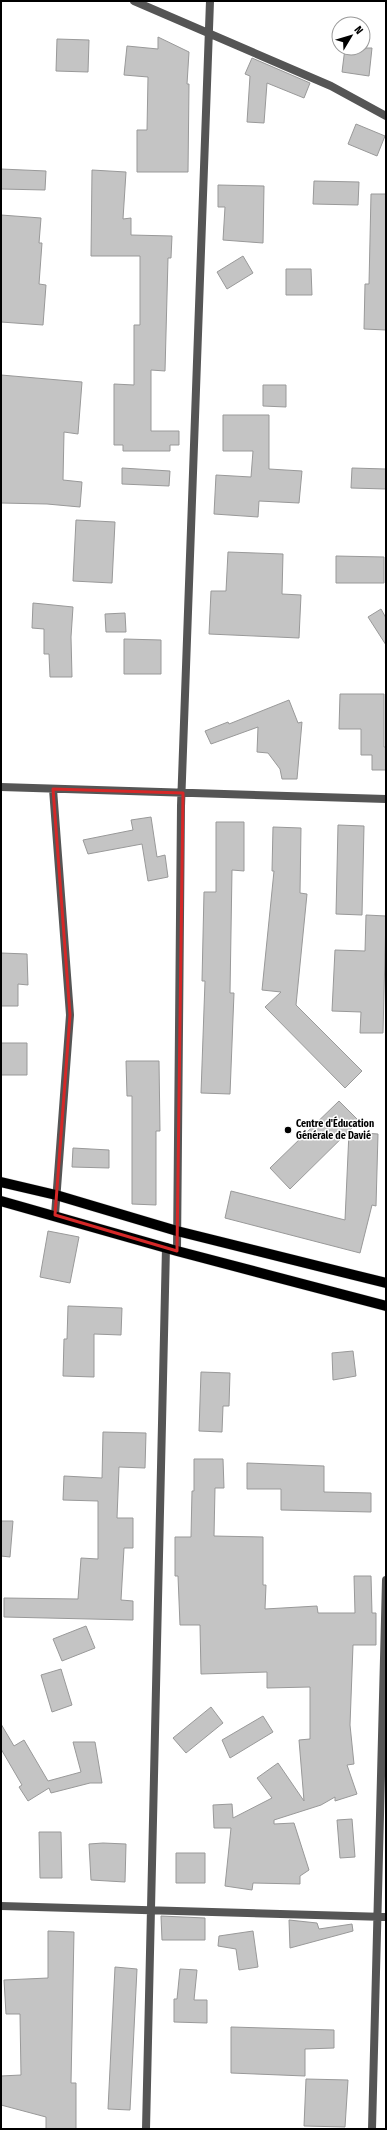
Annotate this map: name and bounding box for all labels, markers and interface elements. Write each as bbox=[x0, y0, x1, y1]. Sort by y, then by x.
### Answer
north arrow bbox=[331, 16, 371, 56]
text: N bbox=[351, 24, 366, 37]
place label: Centre d'Éducation Générale de Davié bbox=[296, 1116, 374, 1142]
marker: Centre d'Éducation Générale de Davié bbox=[283, 1125, 293, 1135]

